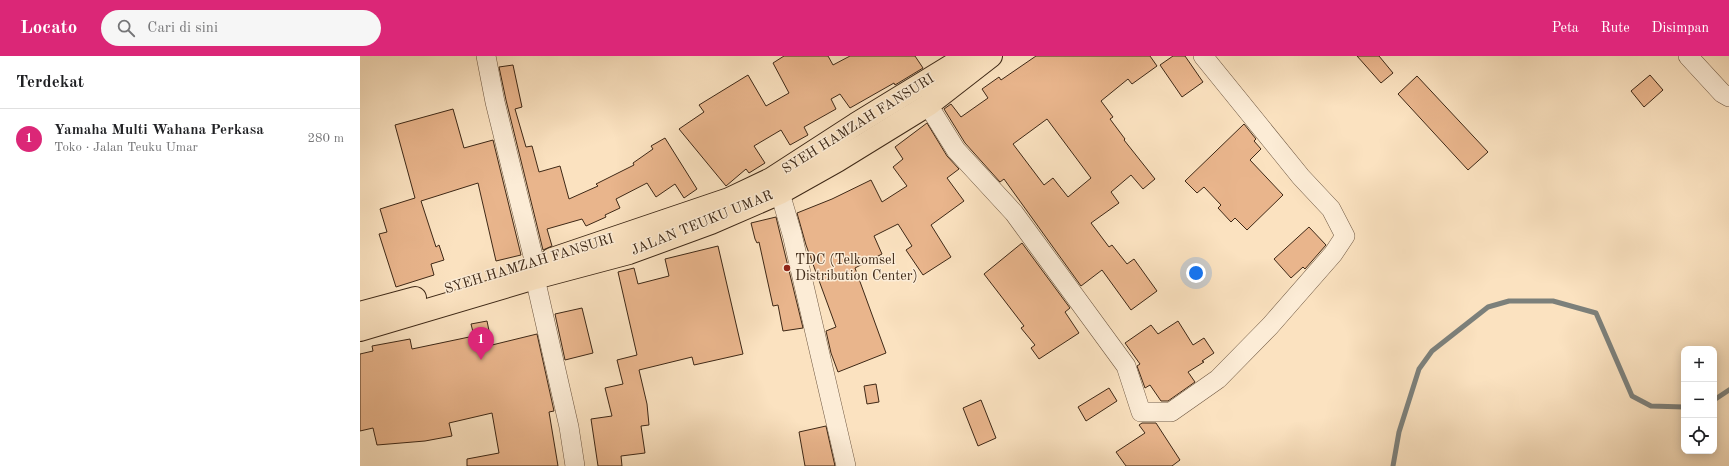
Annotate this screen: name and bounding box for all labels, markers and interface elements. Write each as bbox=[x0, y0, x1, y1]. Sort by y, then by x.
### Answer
search box bbox=[101, 10, 381, 46]
icon: search bbox=[115, 17, 137, 39]
text: Locato bbox=[20, 19, 77, 38]
text: Cari di sini bbox=[147, 21, 218, 36]
text: Peta bbox=[1552, 21, 1579, 35]
text: Rute bbox=[1601, 21, 1630, 35]
text: Disimpan bbox=[1652, 21, 1709, 35]
street label: SYEH HAMZAH FANSURI bbox=[780, 71, 936, 177]
text: Terdekat bbox=[16, 74, 84, 91]
text: Yamaha Multi Wahana Perkasa bbox=[54, 123, 264, 138]
text: 1 bbox=[25, 132, 33, 145]
text: 280 m bbox=[307, 132, 344, 145]
text: Toko · Jalan Teuku Umar bbox=[54, 141, 198, 154]
street label: JALAN TEUKU UMAR bbox=[629, 188, 775, 258]
street label: SYEH HAMZAH FANSURI bbox=[443, 232, 615, 296]
place label: TDC (Telkomsel Distribution Center) bbox=[795, 253, 918, 283]
marker: TDC (Telkomsel Distribution Center) bbox=[782, 263, 792, 273]
your location bbox=[1186, 263, 1206, 283]
pin: 1 bbox=[468, 327, 494, 360]
map controls bbox=[1681, 346, 1717, 454]
button: + bbox=[1681, 346, 1717, 382]
button: − bbox=[1681, 382, 1717, 418]
button: locate bbox=[1681, 418, 1717, 454]

